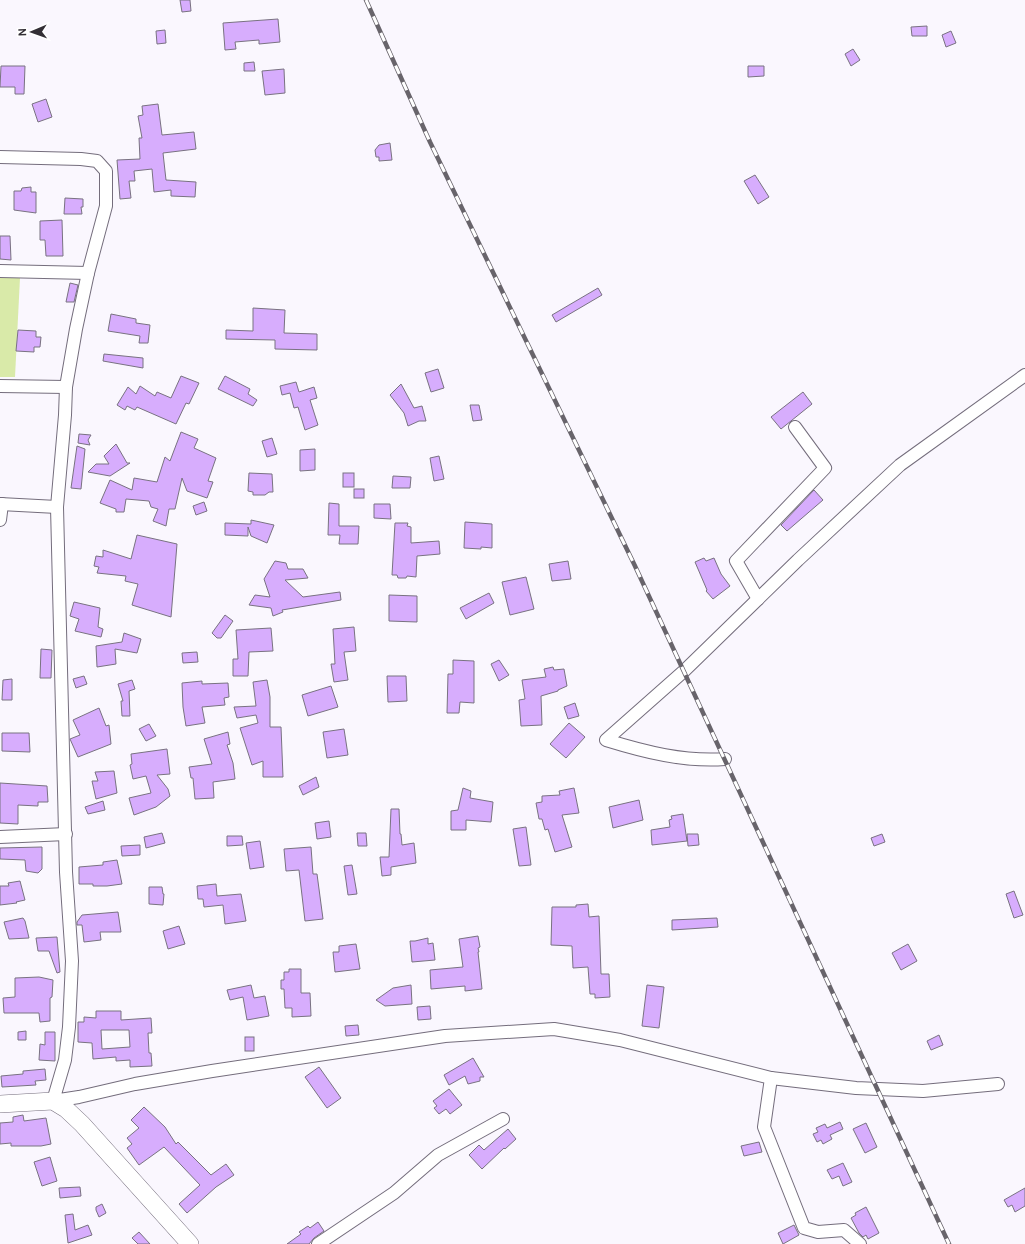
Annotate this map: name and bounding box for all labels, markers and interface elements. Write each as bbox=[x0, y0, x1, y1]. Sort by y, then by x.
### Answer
north arrow bbox=[12, 12, 52, 52]
text: N bbox=[15, 28, 29, 36]

